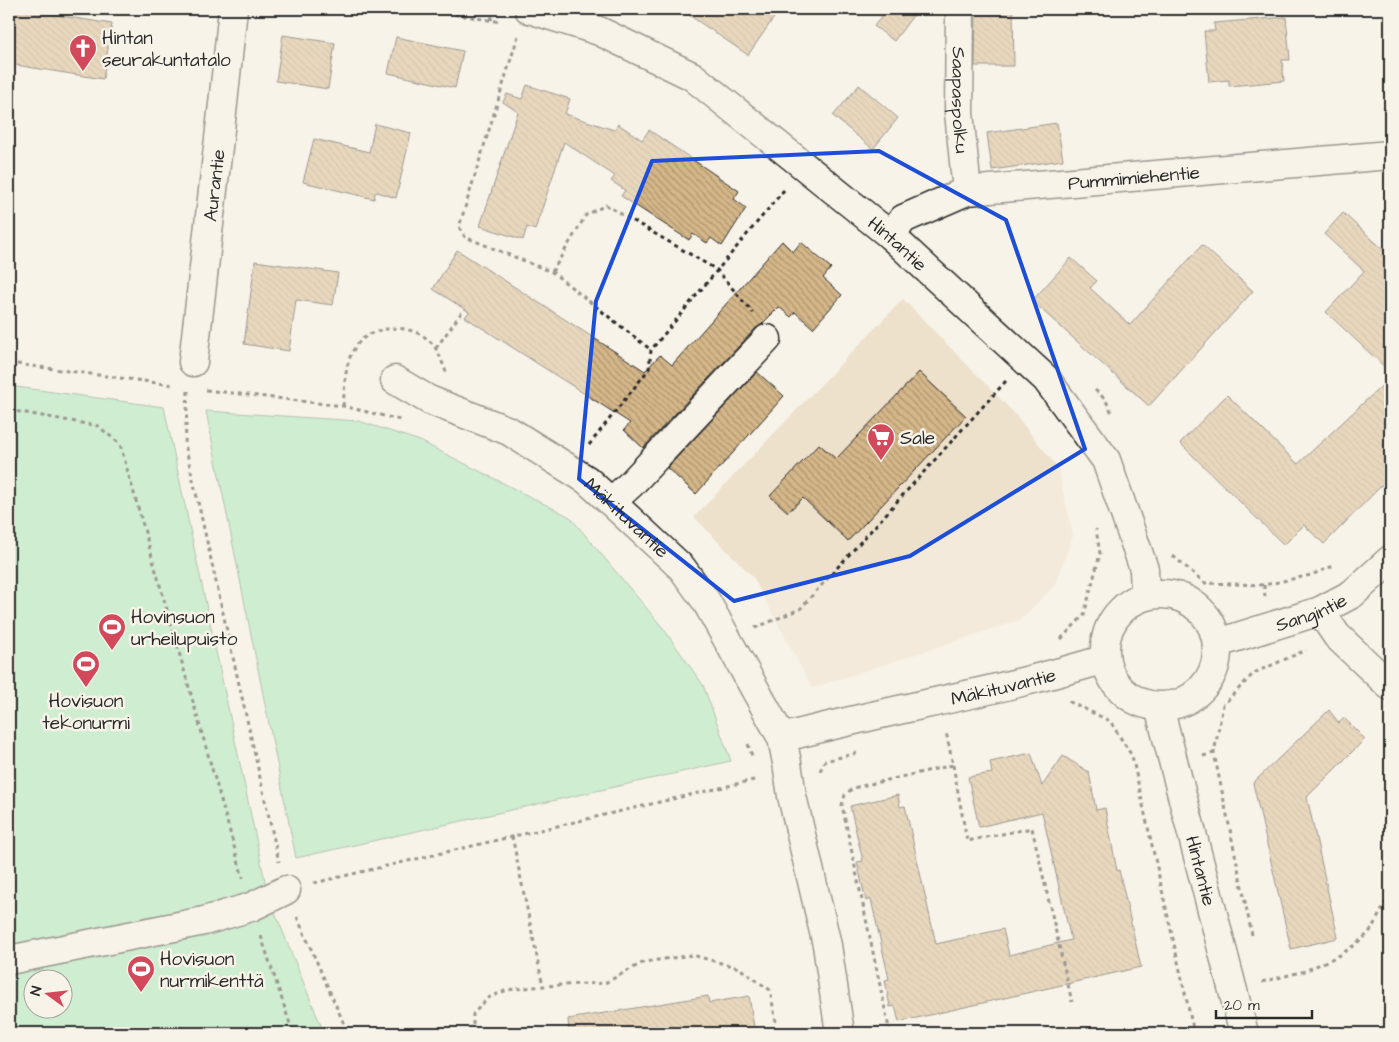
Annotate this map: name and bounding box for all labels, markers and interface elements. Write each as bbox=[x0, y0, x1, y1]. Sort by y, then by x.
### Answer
place label: Hintan seurakuntatalo bbox=[102, 25, 231, 74]
church icon: Hintan seurakuntatalo bbox=[68, 33, 98, 72]
street label: Saapaspolku bbox=[944, 46, 975, 155]
street label: Aurantie bbox=[197, 148, 233, 223]
street label: Pummimiehentie bbox=[1067, 159, 1201, 197]
street label: Hintantie bbox=[861, 210, 933, 278]
supermarket icon: Sale bbox=[866, 422, 896, 461]
place label: Sale bbox=[900, 425, 935, 452]
street label: Mäkituvantie bbox=[578, 472, 675, 565]
street label: Sangintie bbox=[1272, 587, 1352, 639]
place label: Hovinsuon urheilupuisto bbox=[131, 604, 238, 653]
sports icon: Hovinsuon urheilupuisto bbox=[97, 612, 127, 651]
sports icon: Hovisuon tekonurmi bbox=[71, 649, 101, 688]
street label: Mäkituvantie bbox=[948, 662, 1059, 713]
place label: Hovisuon tekonurmi bbox=[42, 688, 130, 737]
street label: Hintantie bbox=[1178, 833, 1222, 909]
place label: Hovisuon nurmikenttä bbox=[160, 946, 264, 995]
sports icon: Hovisuon nurmikenttä bbox=[126, 954, 156, 993]
north arrow bbox=[22, 970, 72, 1020]
text: N bbox=[26, 984, 47, 998]
scale bar bbox=[1216, 987, 1313, 1019]
text: 20 m bbox=[1224, 995, 1260, 1016]

